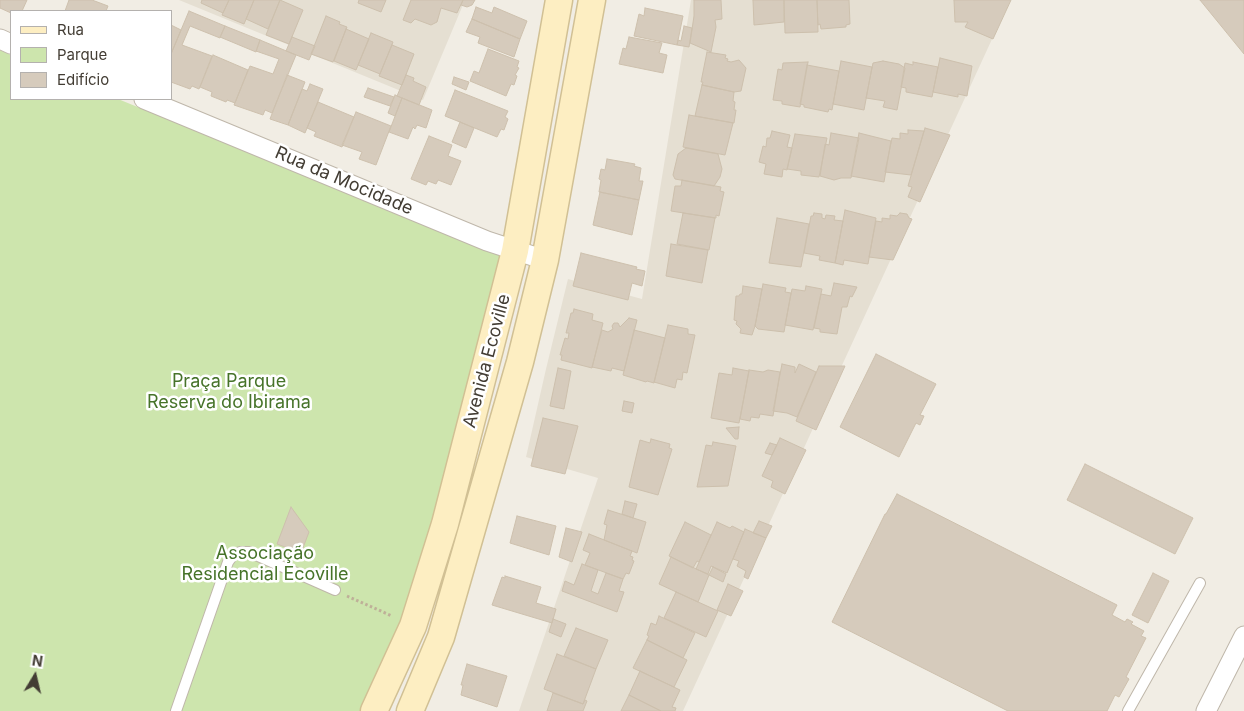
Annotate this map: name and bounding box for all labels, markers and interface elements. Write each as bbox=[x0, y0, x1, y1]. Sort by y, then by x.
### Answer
legend bbox=[10, 10, 172, 100]
text: Rua bbox=[57, 20, 84, 39]
text: Parque bbox=[57, 45, 107, 64]
text: Edifício bbox=[57, 70, 109, 89]
street label: Rua da Mocidade bbox=[272, 142, 416, 220]
street label: Avenida Ecoville bbox=[459, 292, 515, 430]
park label: Praça Parque Reserva do Ibirama bbox=[147, 371, 311, 414]
park label: Associação Residencial Ecoville bbox=[181, 543, 349, 586]
north arrow bbox=[10, 651, 60, 701]
text: N bbox=[31, 651, 44, 670]

